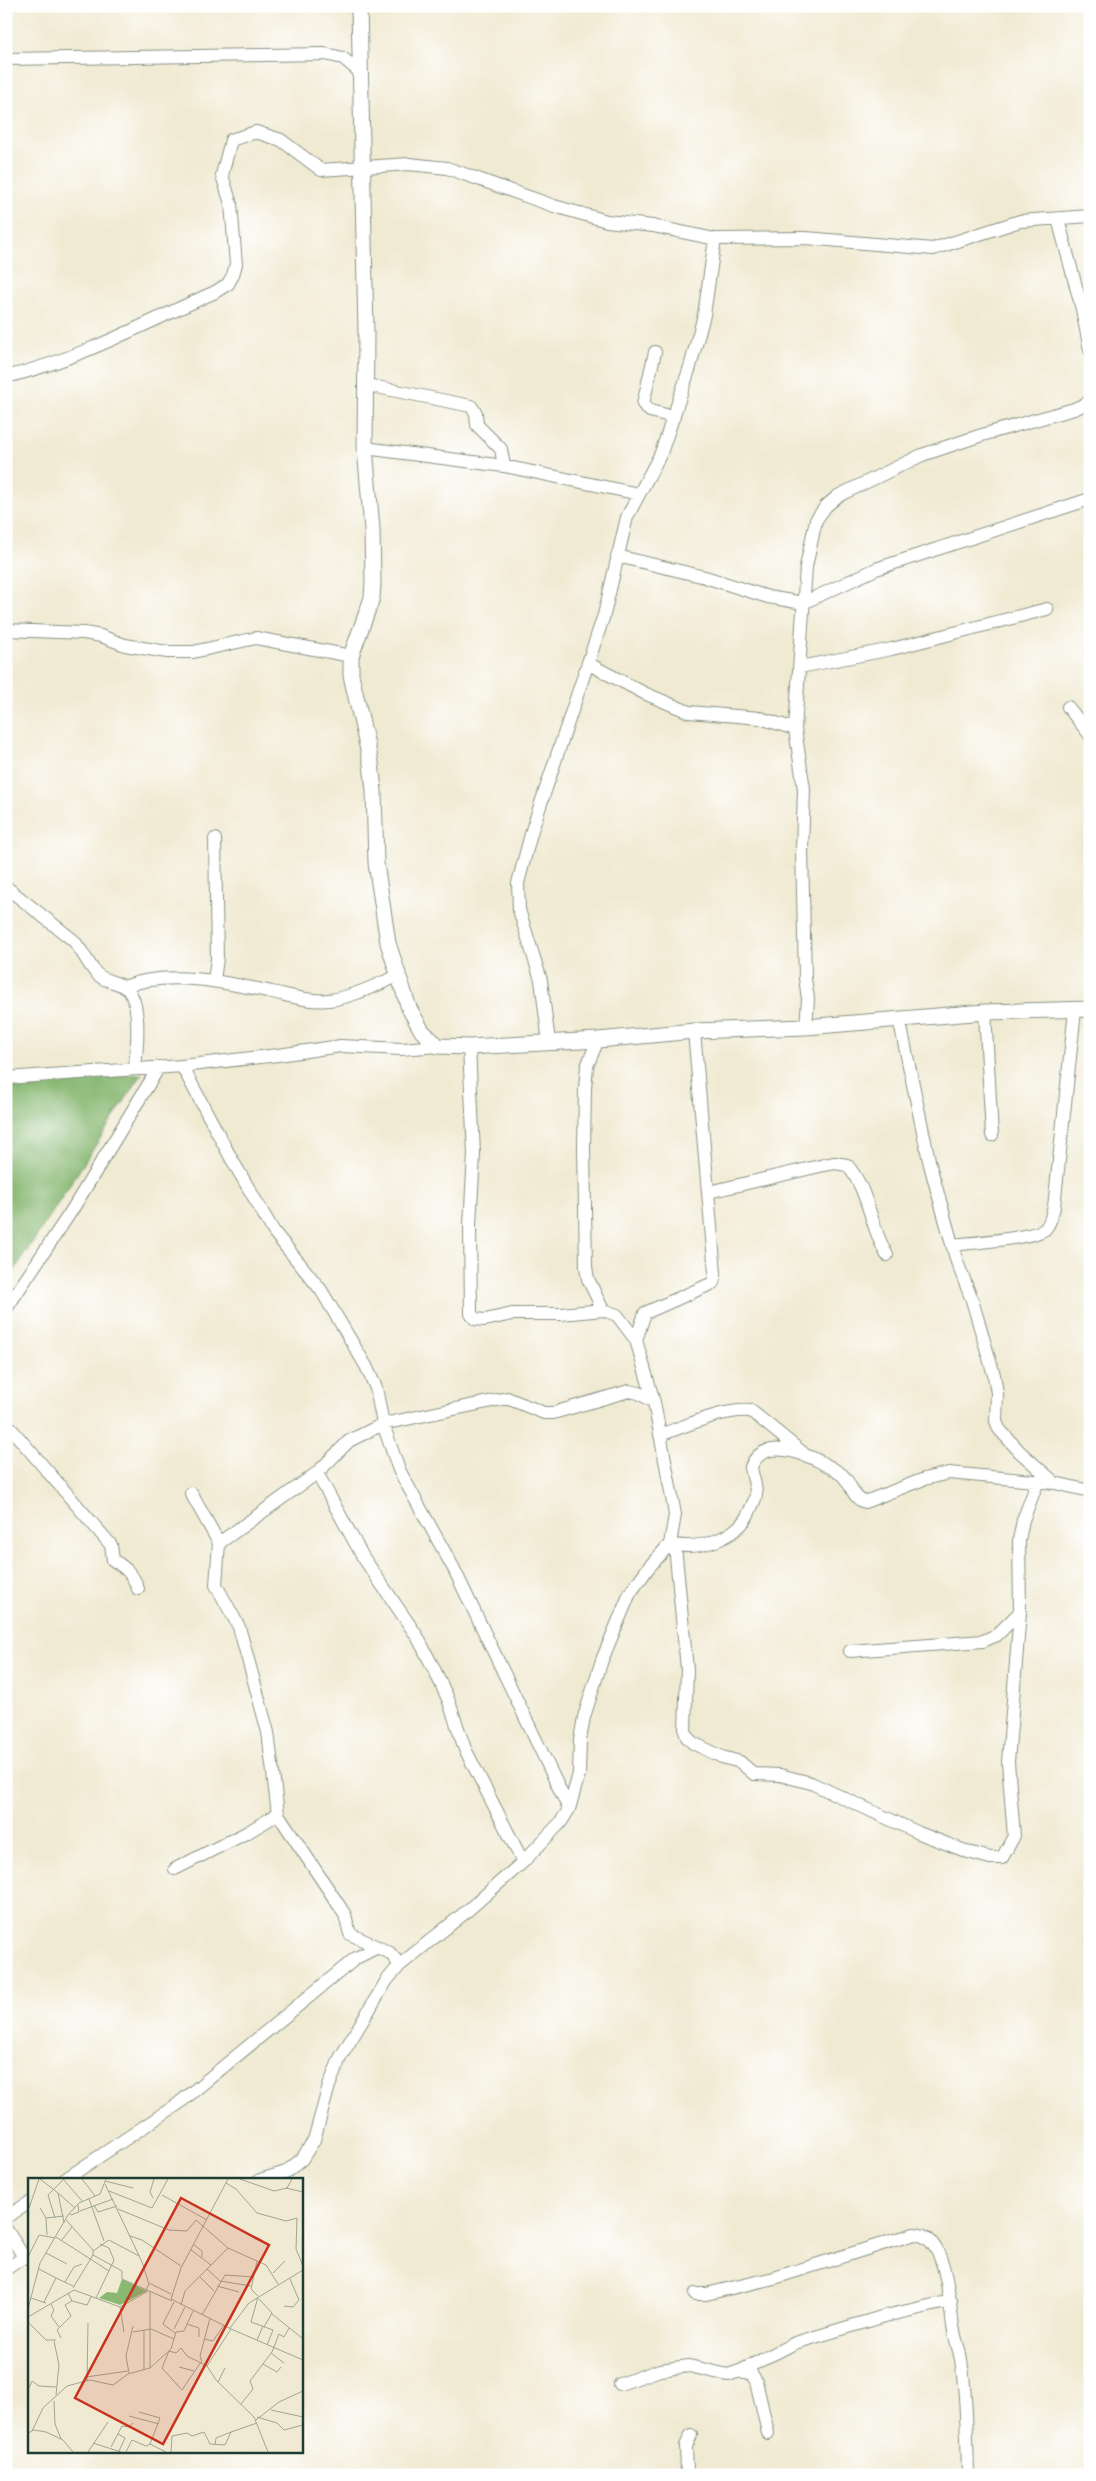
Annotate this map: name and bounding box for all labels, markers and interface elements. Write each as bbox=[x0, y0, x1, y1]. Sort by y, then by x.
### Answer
inset map bbox=[28, 2178, 302, 2454]

